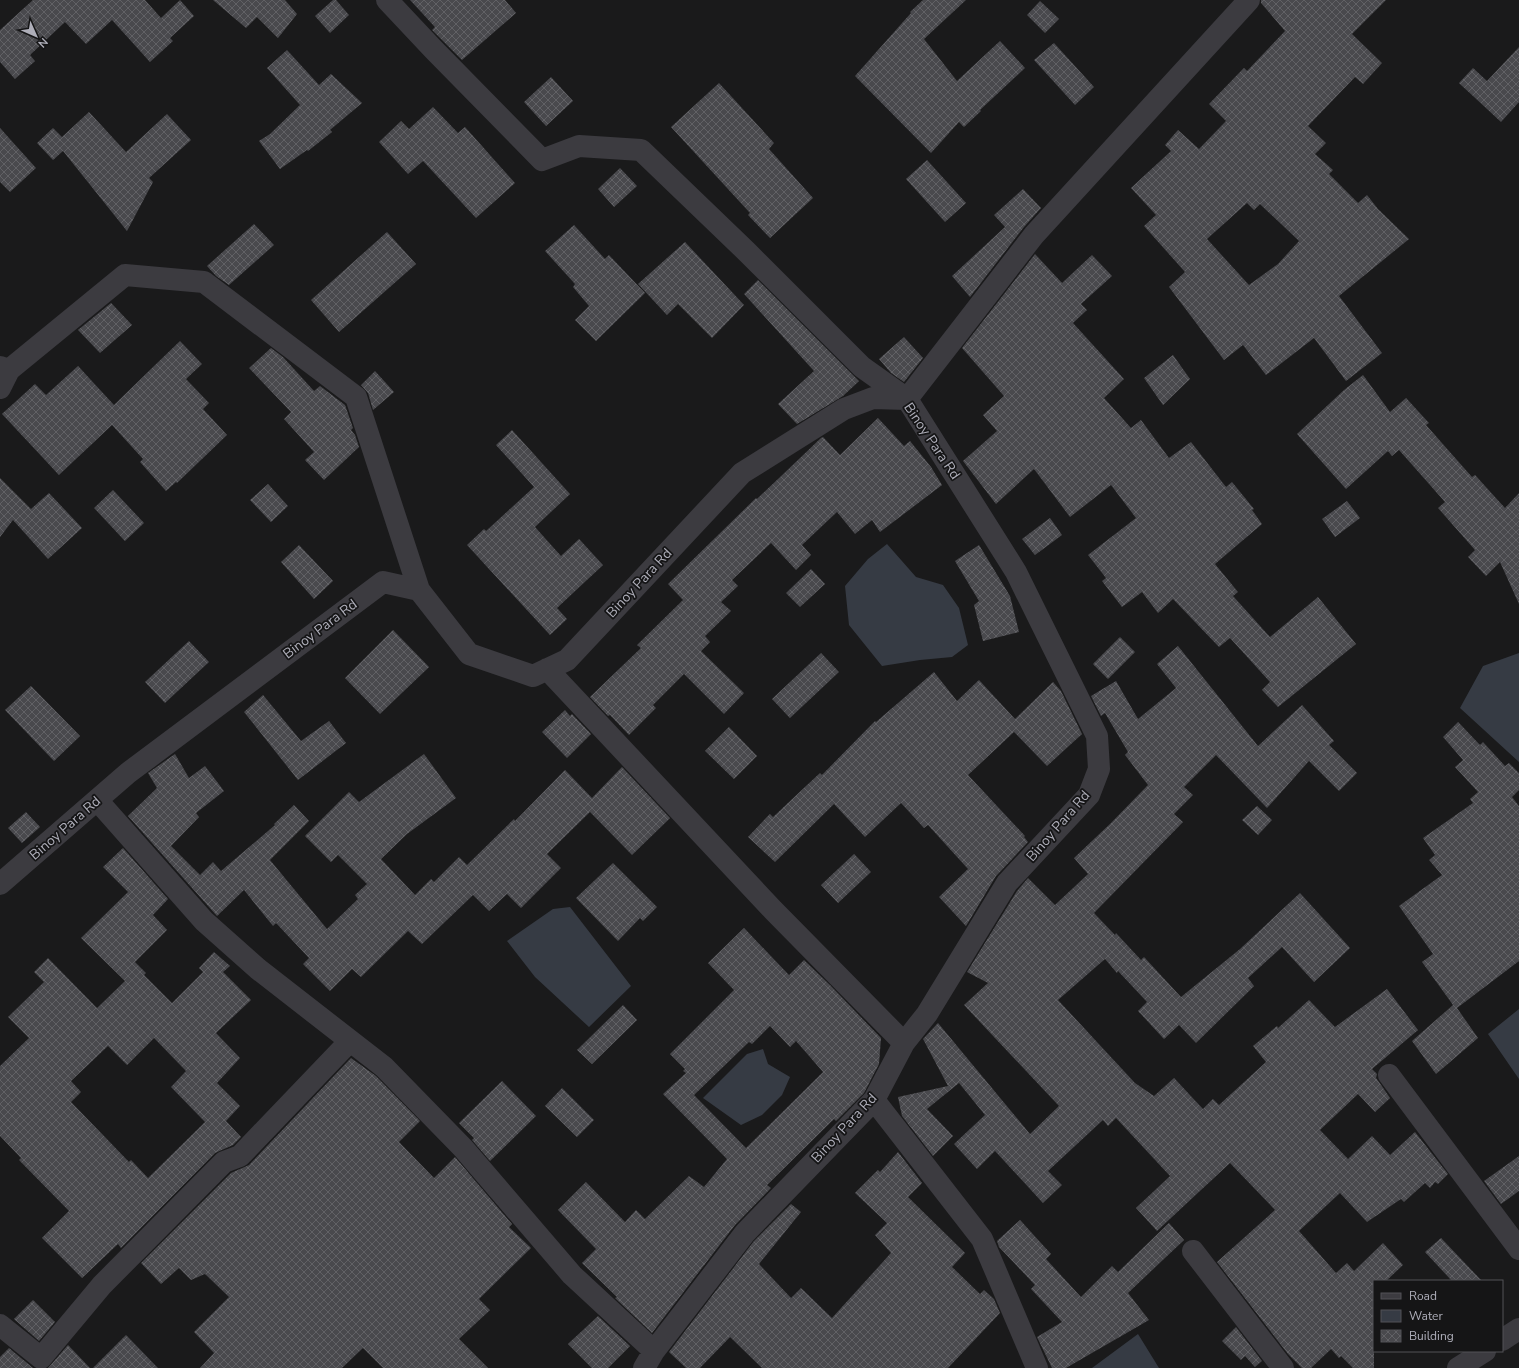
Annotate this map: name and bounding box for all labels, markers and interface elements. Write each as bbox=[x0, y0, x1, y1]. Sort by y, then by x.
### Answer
north arrow bbox=[16, 16, 56, 56]
text: N bbox=[35, 35, 51, 51]
street label: Binoy Para Rd bbox=[899, 399, 965, 483]
street label: Binoy Para Rd bbox=[602, 544, 676, 622]
street label: Binoy Para Rd bbox=[279, 595, 361, 663]
street label: Binoy Para Rd bbox=[1022, 786, 1094, 866]
street label: Binoy Para Rd bbox=[25, 792, 105, 864]
street label: Binoy Para Rd bbox=[807, 1089, 881, 1167]
legend bbox=[1373, 1280, 1503, 1352]
text: Road bbox=[1409, 1288, 1437, 1304]
text: Water bbox=[1409, 1308, 1443, 1324]
text: Building bbox=[1409, 1328, 1454, 1344]

